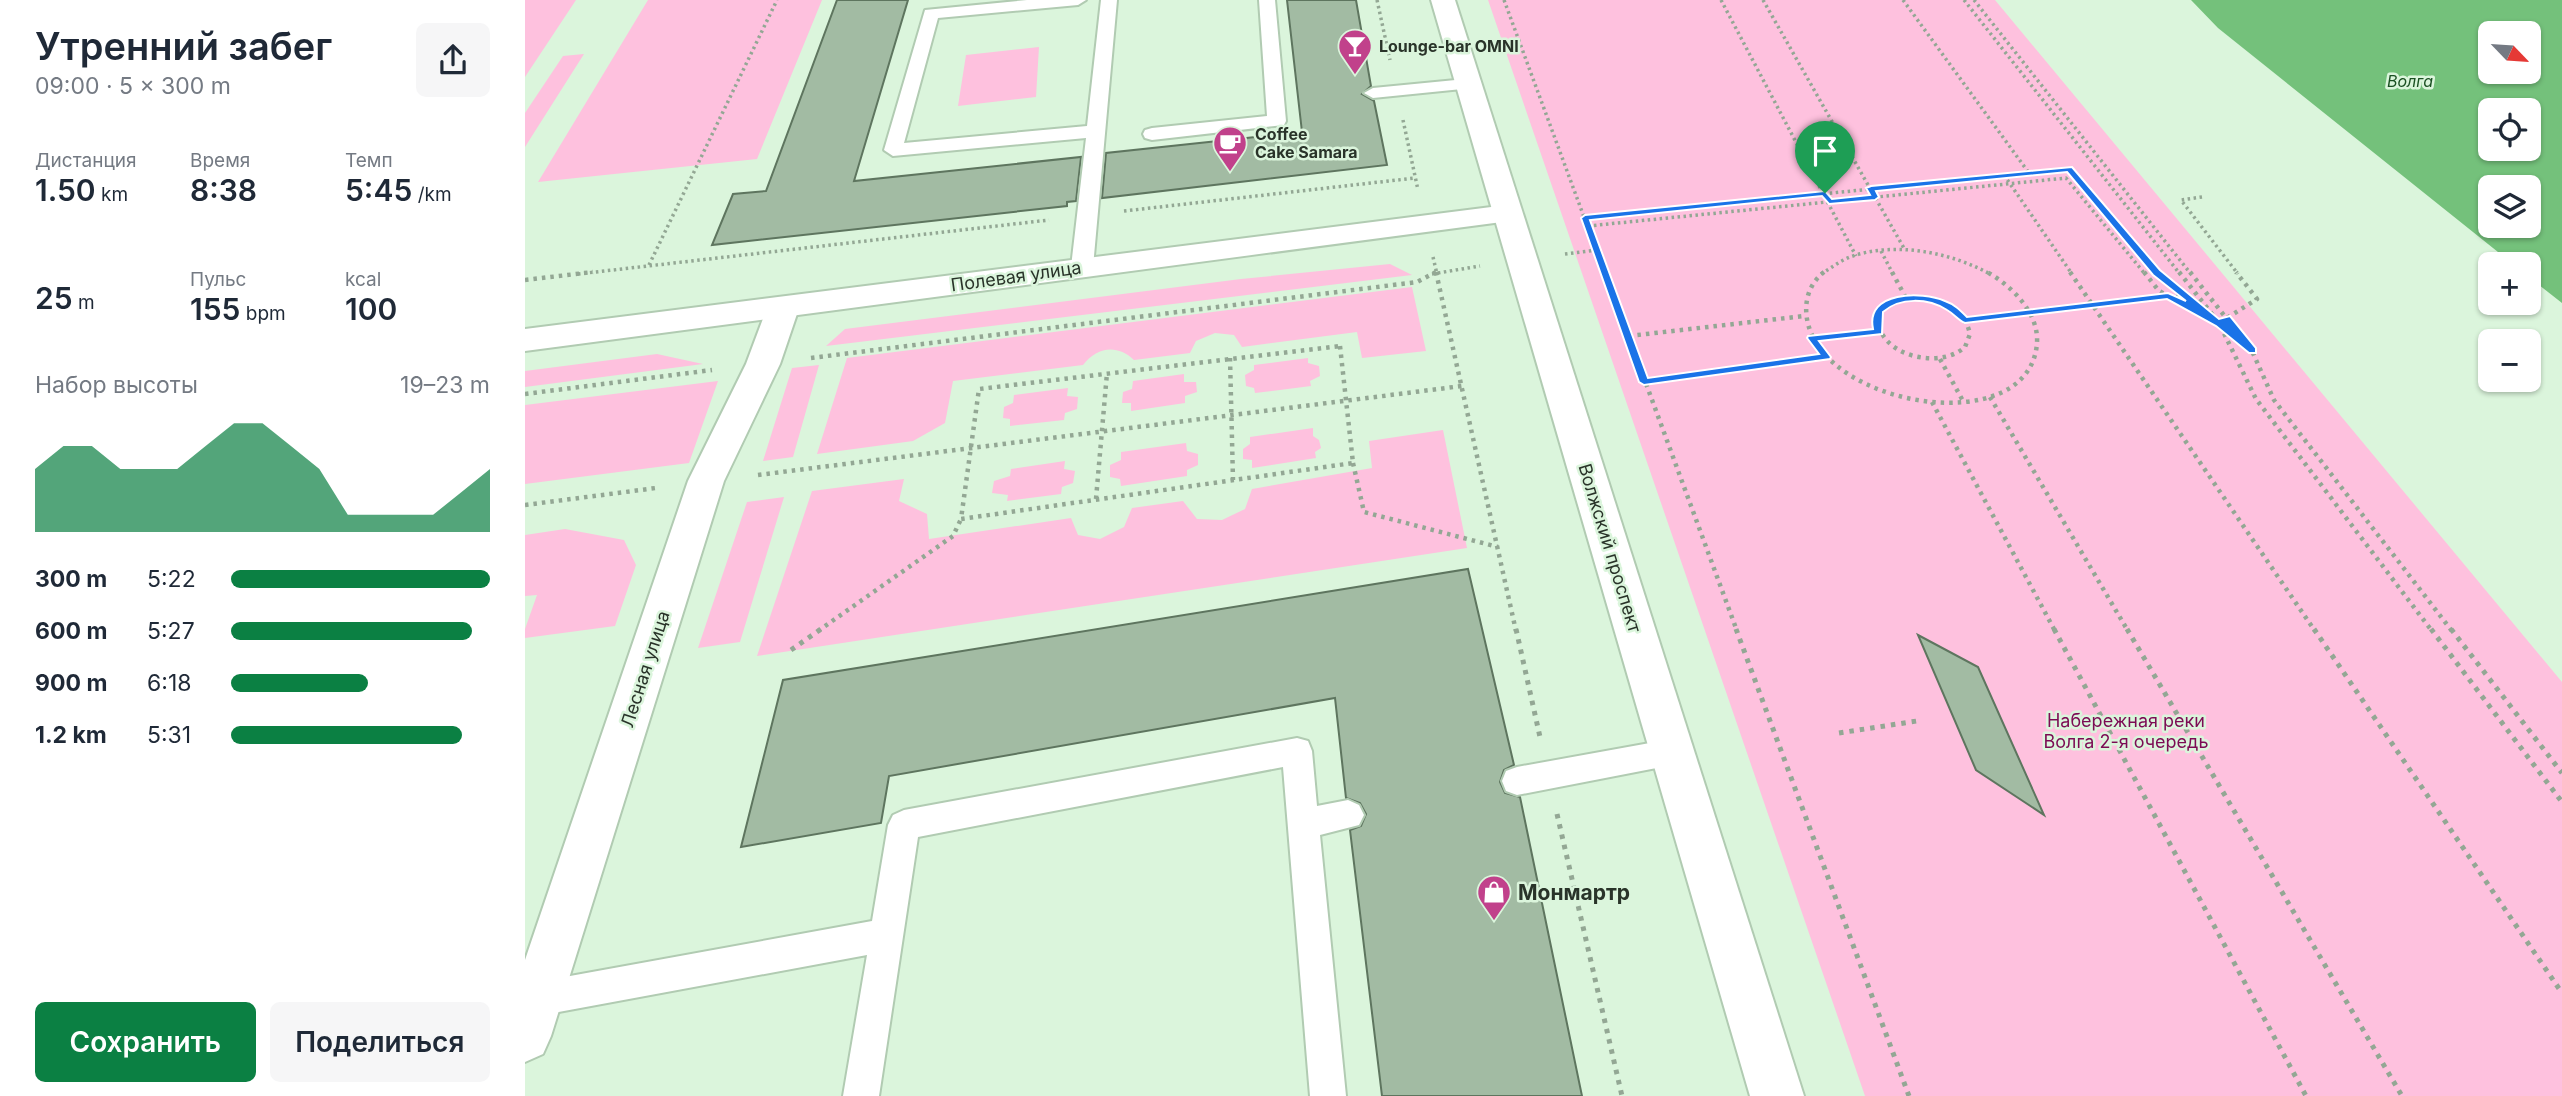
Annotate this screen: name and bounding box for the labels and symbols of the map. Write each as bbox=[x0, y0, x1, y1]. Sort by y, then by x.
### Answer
north arrow bbox=[2478, 21, 2541, 84]
bar icon: Lounge-bar OMNI bbox=[1336, 27, 1374, 76]
place label: Lounge-bar OMNI bbox=[1379, 36, 1519, 56]
water label: Волга bbox=[2387, 71, 2433, 91]
pin bbox=[1795, 121, 1855, 193]
cafe icon: Coffee Cake Samara bbox=[1211, 124, 1249, 173]
place label: Coffee Cake Samara bbox=[1255, 124, 1358, 162]
street label: Полевая улица bbox=[949, 256, 1083, 296]
street label: Волжский проспект bbox=[1574, 461, 1646, 636]
street label: Лесная улица bbox=[616, 608, 674, 730]
park label: Набережная реки Волга 2-я очередь bbox=[2044, 710, 2208, 752]
shop icon: Монмартр bbox=[1475, 873, 1513, 922]
place label: Монмартр bbox=[1518, 880, 1630, 905]

